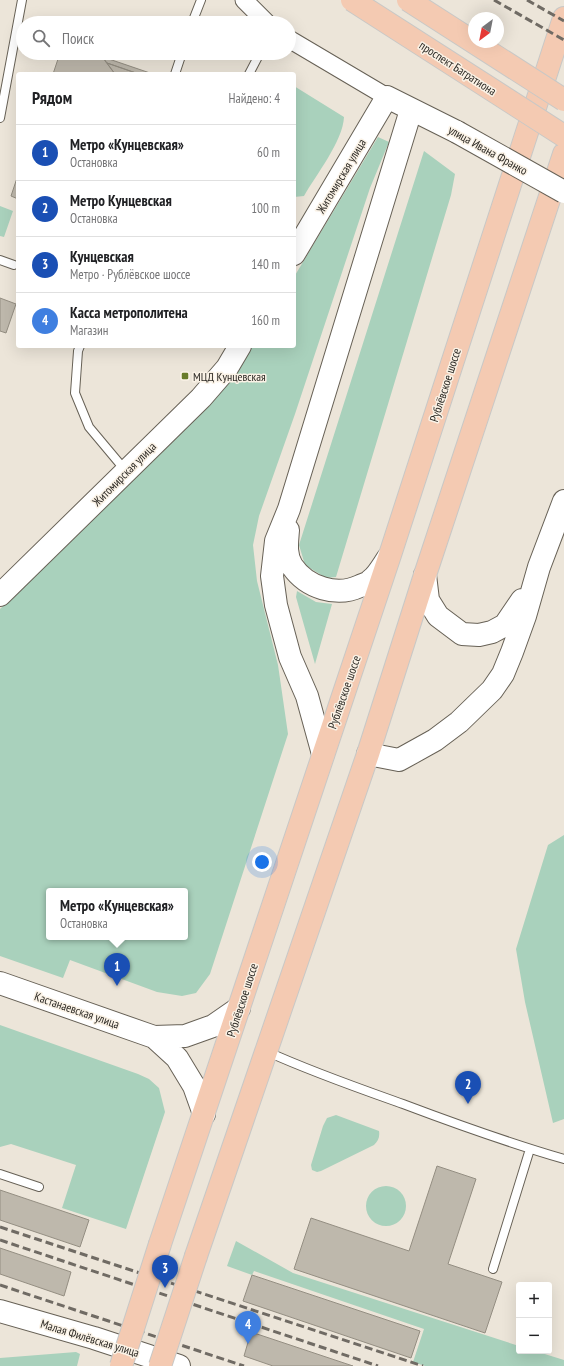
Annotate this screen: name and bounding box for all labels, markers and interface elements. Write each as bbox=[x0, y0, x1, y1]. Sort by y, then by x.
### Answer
north arrow bbox=[468, 12, 504, 48]
search box bbox=[16, 16, 296, 60]
icon: search bbox=[30, 27, 52, 49]
text: Поиск bbox=[62, 29, 94, 48]
street label: проспект Багратиона bbox=[417, 38, 499, 99]
text: Рядом bbox=[32, 87, 72, 109]
text: Найдено: 4 bbox=[229, 90, 280, 107]
street label: улица Ивана Франко bbox=[446, 122, 530, 178]
text: Метро «Кунцевская» bbox=[70, 135, 184, 154]
street label: Житомирская улица bbox=[312, 136, 369, 217]
text: 1 bbox=[42, 144, 48, 161]
text: 60 m bbox=[257, 144, 280, 161]
text: Остановка bbox=[70, 154, 118, 171]
text: Метро Кунцевская bbox=[70, 191, 172, 210]
text: 2 bbox=[42, 200, 48, 217]
text: 100 m bbox=[251, 200, 280, 217]
text: Остановка bbox=[70, 210, 118, 227]
text: Кунцевская bbox=[70, 247, 134, 266]
text: 3 bbox=[42, 256, 48, 273]
text: 140 m bbox=[251, 256, 280, 273]
text: Метро · Рублёвское шоссе bbox=[70, 266, 190, 283]
text: Касса метрополитена bbox=[70, 303, 188, 322]
text: 4 bbox=[42, 312, 48, 329]
text: 160 m bbox=[251, 312, 280, 329]
text: Магазин bbox=[70, 322, 108, 339]
street label: Рублёвское шоссе bbox=[426, 346, 464, 424]
place label: МЦД Кунцевская bbox=[193, 369, 266, 384]
marker: МЦД Кунцевская bbox=[180, 371, 190, 381]
street label: Житомирская улица bbox=[88, 439, 159, 510]
street label: Рублёвское шоссе bbox=[324, 653, 364, 731]
your location bbox=[252, 852, 272, 872]
popup bbox=[46, 888, 188, 940]
text: Метро «Кунцевская» bbox=[60, 896, 174, 915]
text: Остановка bbox=[60, 915, 108, 932]
pin: 1 bbox=[104, 953, 130, 986]
street label: Рублёвское шоссе bbox=[223, 961, 261, 1039]
street label: Кастанаевская улица bbox=[33, 988, 122, 1032]
pin: 2 bbox=[455, 1071, 481, 1104]
pin: 3 bbox=[152, 1255, 178, 1288]
map controls bbox=[516, 1282, 552, 1354]
button: + bbox=[516, 1282, 552, 1318]
pin: 4 bbox=[235, 1311, 261, 1344]
street label: Малая Филёвская улица bbox=[39, 1316, 141, 1360]
button: − bbox=[516, 1318, 552, 1354]

